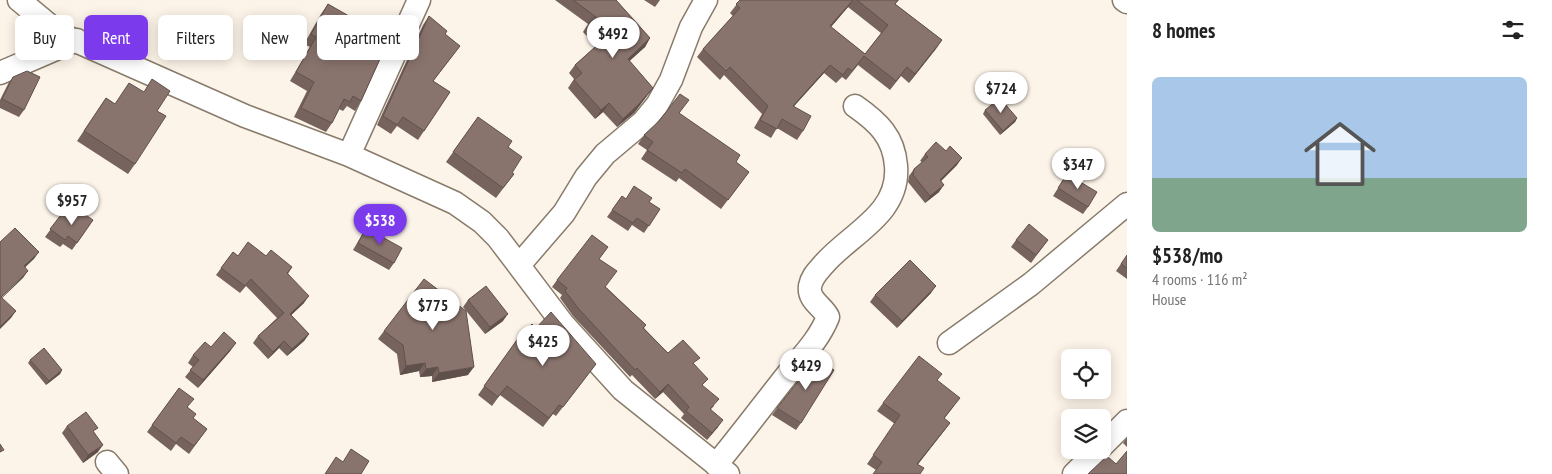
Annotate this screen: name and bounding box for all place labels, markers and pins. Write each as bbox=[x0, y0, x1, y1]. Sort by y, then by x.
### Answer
pin: $492 bbox=[583, 17, 643, 59]
pin: $724 bbox=[971, 72, 1031, 114]
pin: $347 bbox=[1048, 148, 1108, 190]
pin: $957 bbox=[42, 184, 102, 226]
pin: $538 bbox=[350, 204, 410, 246]
pin: $775 bbox=[403, 288, 463, 331]
pin: $425 bbox=[513, 324, 573, 367]
pin: $429 bbox=[776, 348, 836, 391]

